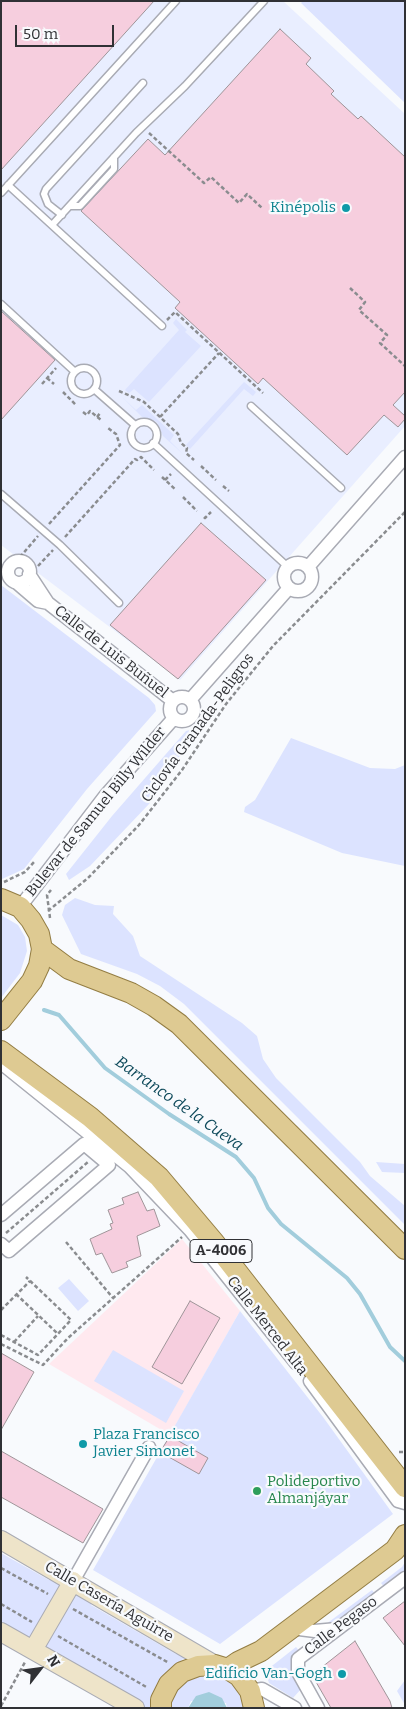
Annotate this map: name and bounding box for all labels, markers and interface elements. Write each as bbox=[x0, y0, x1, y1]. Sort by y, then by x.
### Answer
scale bar bbox=[18, 15, 116, 47]
text: 50 m bbox=[23, 25, 58, 43]
place label: Kinépolis bbox=[270, 199, 336, 217]
marker: Kinépolis bbox=[340, 202, 352, 214]
street label: Calle de Luis Buñuel bbox=[50, 602, 172, 702]
street label: Ciclovía Granada-Peligros bbox=[138, 650, 258, 806]
street label: Bulevar de Samuel Billy Wilder bbox=[22, 724, 170, 900]
water label: Barranco de la Cueva bbox=[111, 1053, 247, 1155]
road number: A-4006 bbox=[190, 1240, 252, 1262]
street label: Calle Merced Alta bbox=[223, 1273, 311, 1379]
place label: Plaza Francisco Javier Simonet bbox=[93, 1426, 200, 1461]
marker: Plaza Francisco Javier Simonet bbox=[77, 1438, 89, 1450]
place label: Polideportivo Almanjáyar bbox=[267, 1473, 360, 1508]
marker: Polideportivo Almanjáyar bbox=[251, 1485, 263, 1497]
street label: Calle Casería Aguirre bbox=[41, 1558, 177, 1646]
street label: Calle Pegaso bbox=[301, 1593, 381, 1659]
north arrow bbox=[15, 1644, 65, 1694]
text: N bbox=[43, 1652, 63, 1670]
place label: Edificio Van-Gogh bbox=[205, 1665, 332, 1683]
marker: Edificio Van-Gogh bbox=[336, 1668, 348, 1680]

